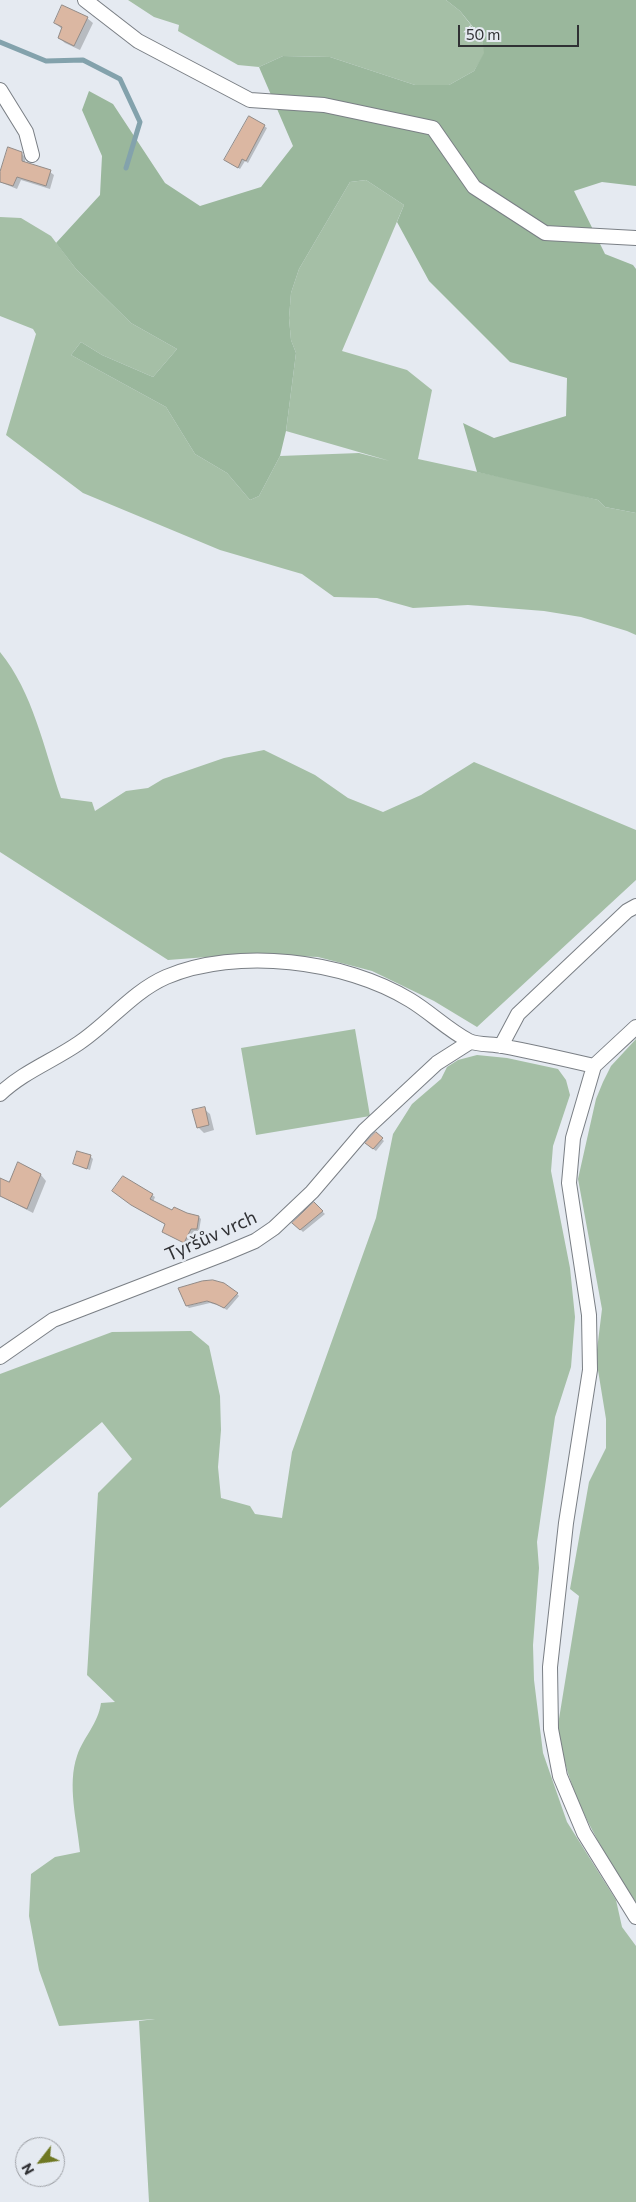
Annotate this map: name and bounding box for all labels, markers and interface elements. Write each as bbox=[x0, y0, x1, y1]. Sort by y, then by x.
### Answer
scale bar bbox=[461, 15, 582, 47]
text: 50 m bbox=[466, 25, 500, 43]
street label: Tyršův vrch bbox=[162, 1206, 260, 1266]
north arrow bbox=[15, 2137, 65, 2187]
text: N bbox=[17, 2160, 37, 2178]

